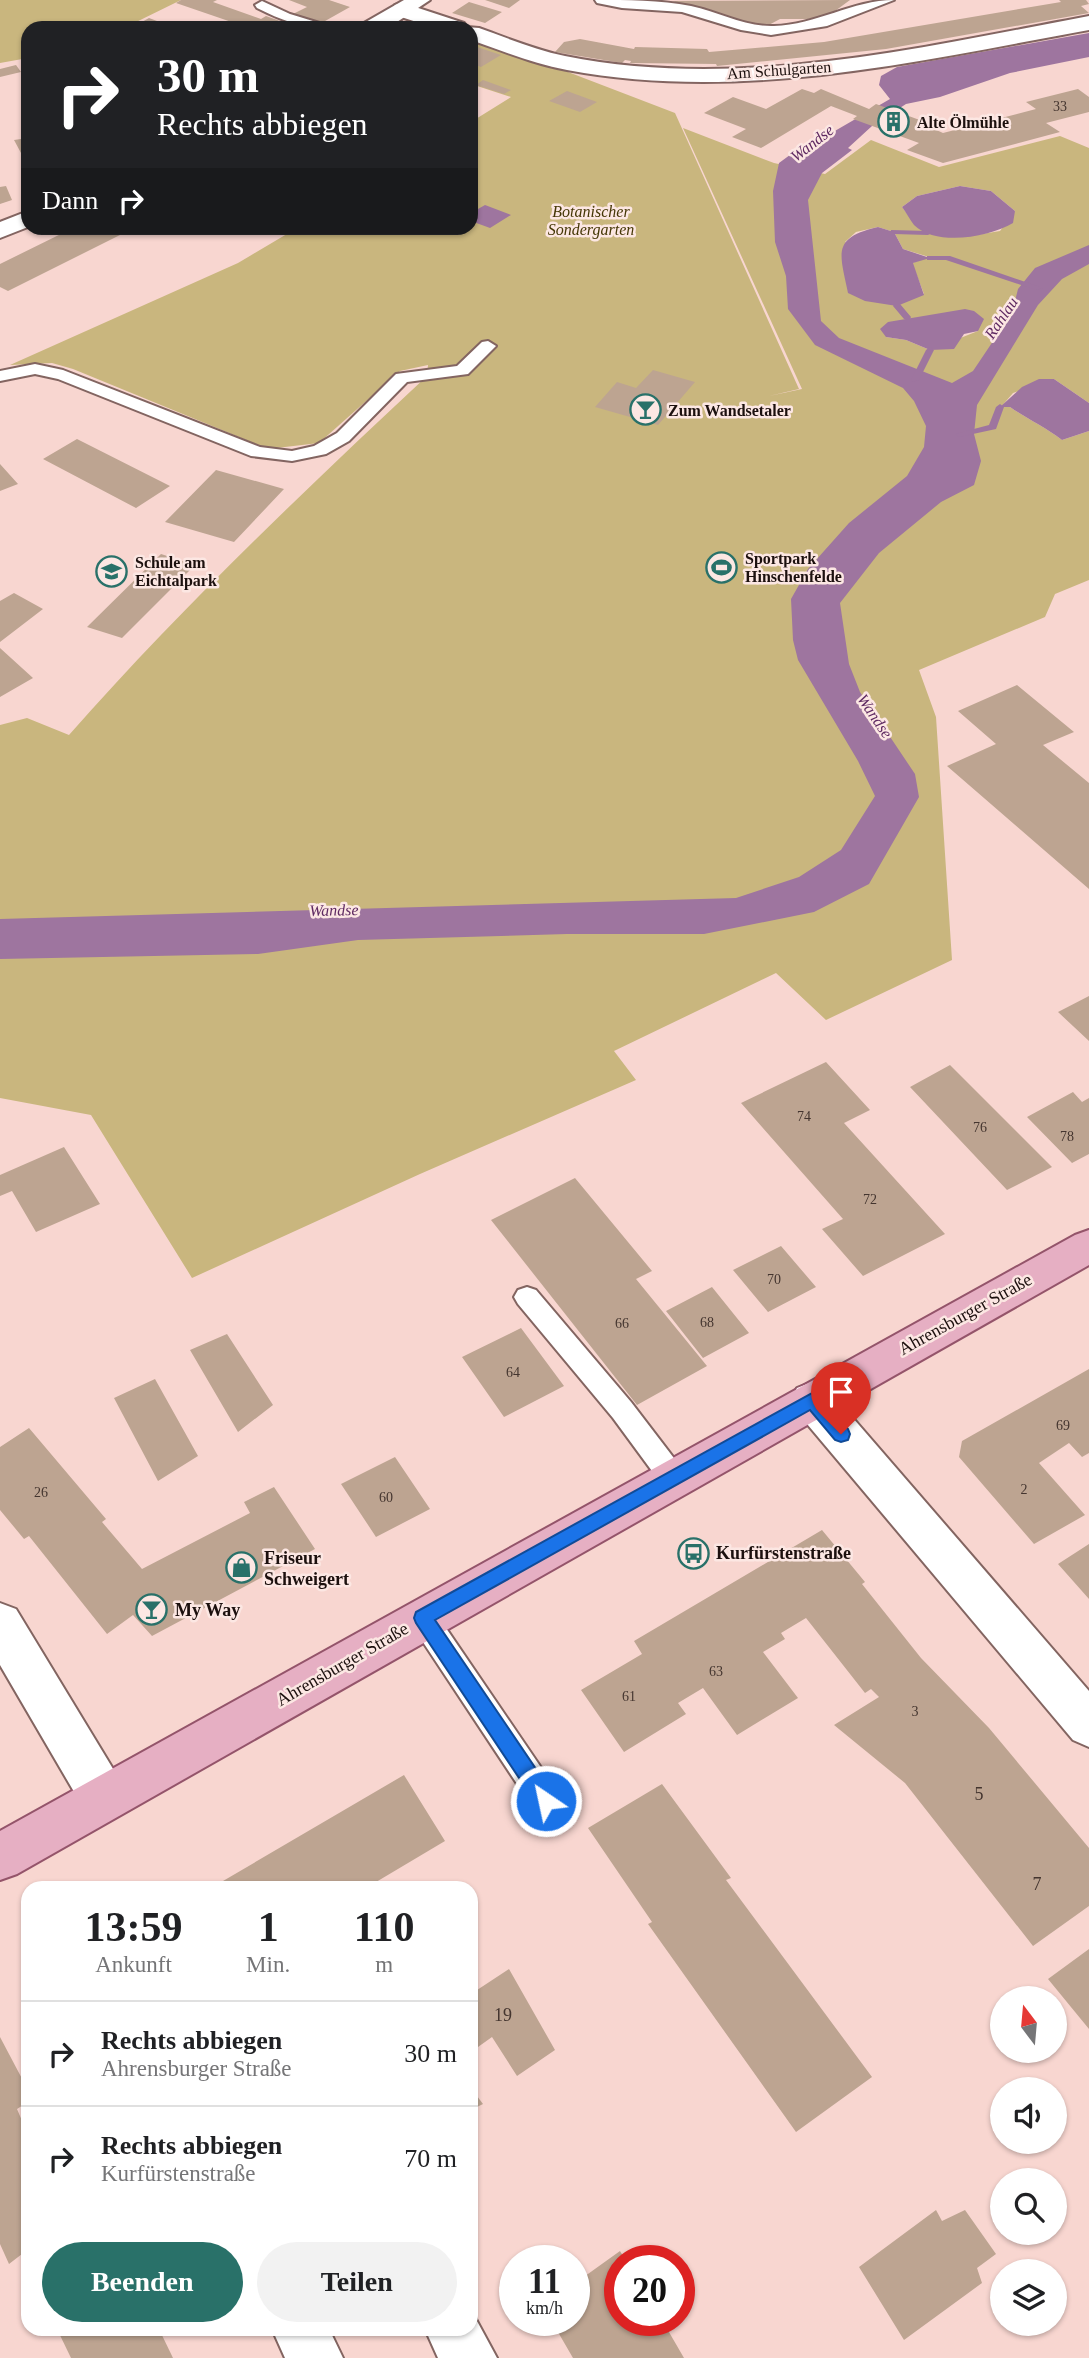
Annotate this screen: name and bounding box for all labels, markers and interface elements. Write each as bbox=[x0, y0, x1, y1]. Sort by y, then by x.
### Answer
text: 30 m bbox=[157, 48, 259, 103]
icon: right bbox=[42, 49, 133, 140]
street label: Am Schulgarten bbox=[726, 58, 832, 83]
house number: 33 bbox=[1053, 99, 1067, 114]
building icon: Alte Ölmühle bbox=[877, 105, 911, 139]
text: Rechts abbiegen bbox=[157, 106, 368, 142]
place label: Alte Ölmühle bbox=[917, 114, 1009, 131]
water label: Wandse bbox=[787, 121, 837, 165]
icon: right bbox=[112, 182, 150, 220]
text: Dann bbox=[42, 186, 98, 215]
park label: Botanischer Sondergarten bbox=[548, 203, 634, 239]
water label: Rahlau bbox=[980, 294, 1021, 343]
bar icon: Zum Wandsetaler bbox=[628, 393, 662, 427]
place label: Zum Wandsetaler bbox=[668, 402, 791, 419]
sports icon: Sportpark Hinschenfelde bbox=[705, 550, 739, 584]
place label: Sportpark Hinschenfelde bbox=[745, 550, 842, 585]
school or university icon: Schule am Eichtalpark bbox=[95, 554, 129, 588]
place label: Schule am Eichtalpark bbox=[135, 554, 217, 590]
water label: Wandse bbox=[854, 691, 896, 741]
water label: Wandse bbox=[309, 901, 359, 919]
house number: 74 bbox=[797, 1109, 811, 1124]
house number: 76 bbox=[973, 1120, 987, 1135]
house number: 78 bbox=[1060, 1129, 1074, 1144]
house number: 72 bbox=[863, 1192, 877, 1207]
street label: Ahrensburger Straße bbox=[895, 1269, 1035, 1359]
house number: 70 bbox=[767, 1272, 781, 1287]
house number: 68 bbox=[700, 1315, 714, 1330]
house number: 66 bbox=[615, 1316, 629, 1331]
pin bbox=[811, 1362, 871, 1434]
house number: 64 bbox=[506, 1365, 520, 1380]
icon: arrive bbox=[822, 1373, 860, 1411]
house number: 69 bbox=[1056, 1418, 1070, 1433]
house number: 2 bbox=[1021, 1482, 1028, 1497]
house number: 26 bbox=[34, 1485, 48, 1500]
house number: 60 bbox=[379, 1490, 393, 1505]
bus stop icon: Kurfürstenstraße bbox=[676, 1536, 710, 1570]
place label: Kurfürstenstraße bbox=[716, 1543, 851, 1563]
place label: Friseur Schweigert bbox=[264, 1548, 349, 1589]
shop icon: Friseur Schweigert bbox=[224, 1551, 258, 1585]
bar icon: My Way bbox=[135, 1593, 169, 1627]
place label: My Way bbox=[175, 1600, 240, 1620]
street label: Ahrensburger Straße bbox=[272, 1618, 412, 1710]
house number: 63 bbox=[709, 1664, 723, 1679]
house number: 61 bbox=[622, 1689, 636, 1704]
house number: 3 bbox=[912, 1704, 919, 1719]
position arrow bbox=[509, 1764, 583, 1838]
house number: 5 bbox=[975, 1784, 984, 1804]
house number: 7 bbox=[1033, 1874, 1042, 1894]
text: 13:59 bbox=[85, 1904, 183, 1950]
text: 1 bbox=[258, 1904, 279, 1950]
text: 110 bbox=[354, 1904, 414, 1950]
text: Ankunft bbox=[95, 1952, 172, 1977]
text: Min. bbox=[246, 1952, 290, 1977]
text: m bbox=[375, 1952, 393, 1977]
north arrow bbox=[990, 1986, 1068, 2063]
map controls bbox=[990, 1986, 1067, 2336]
house number: 19 bbox=[494, 2005, 512, 2025]
text: Rechts abbiegen bbox=[101, 2026, 282, 2055]
icon: right bbox=[42, 2035, 80, 2073]
text: 30 m bbox=[404, 2039, 457, 2068]
text: Ahrensburger Straße bbox=[101, 2056, 292, 2081]
button: sound bbox=[990, 2077, 1067, 2154]
text: Rechts abbiegen bbox=[101, 2131, 282, 2160]
icon: right bbox=[42, 2140, 80, 2178]
text: 70 m bbox=[404, 2144, 457, 2173]
text: Kurfürstenstraße bbox=[101, 2161, 256, 2186]
button: search bbox=[990, 2168, 1067, 2245]
button: Beenden bbox=[42, 2242, 243, 2322]
button: Teilen bbox=[257, 2242, 457, 2322]
speed limit sign: 20 bbox=[604, 2245, 695, 2336]
button: layers bbox=[990, 2259, 1067, 2336]
text: 11 bbox=[528, 2262, 561, 2301]
text: km/h bbox=[526, 2298, 563, 2318]

